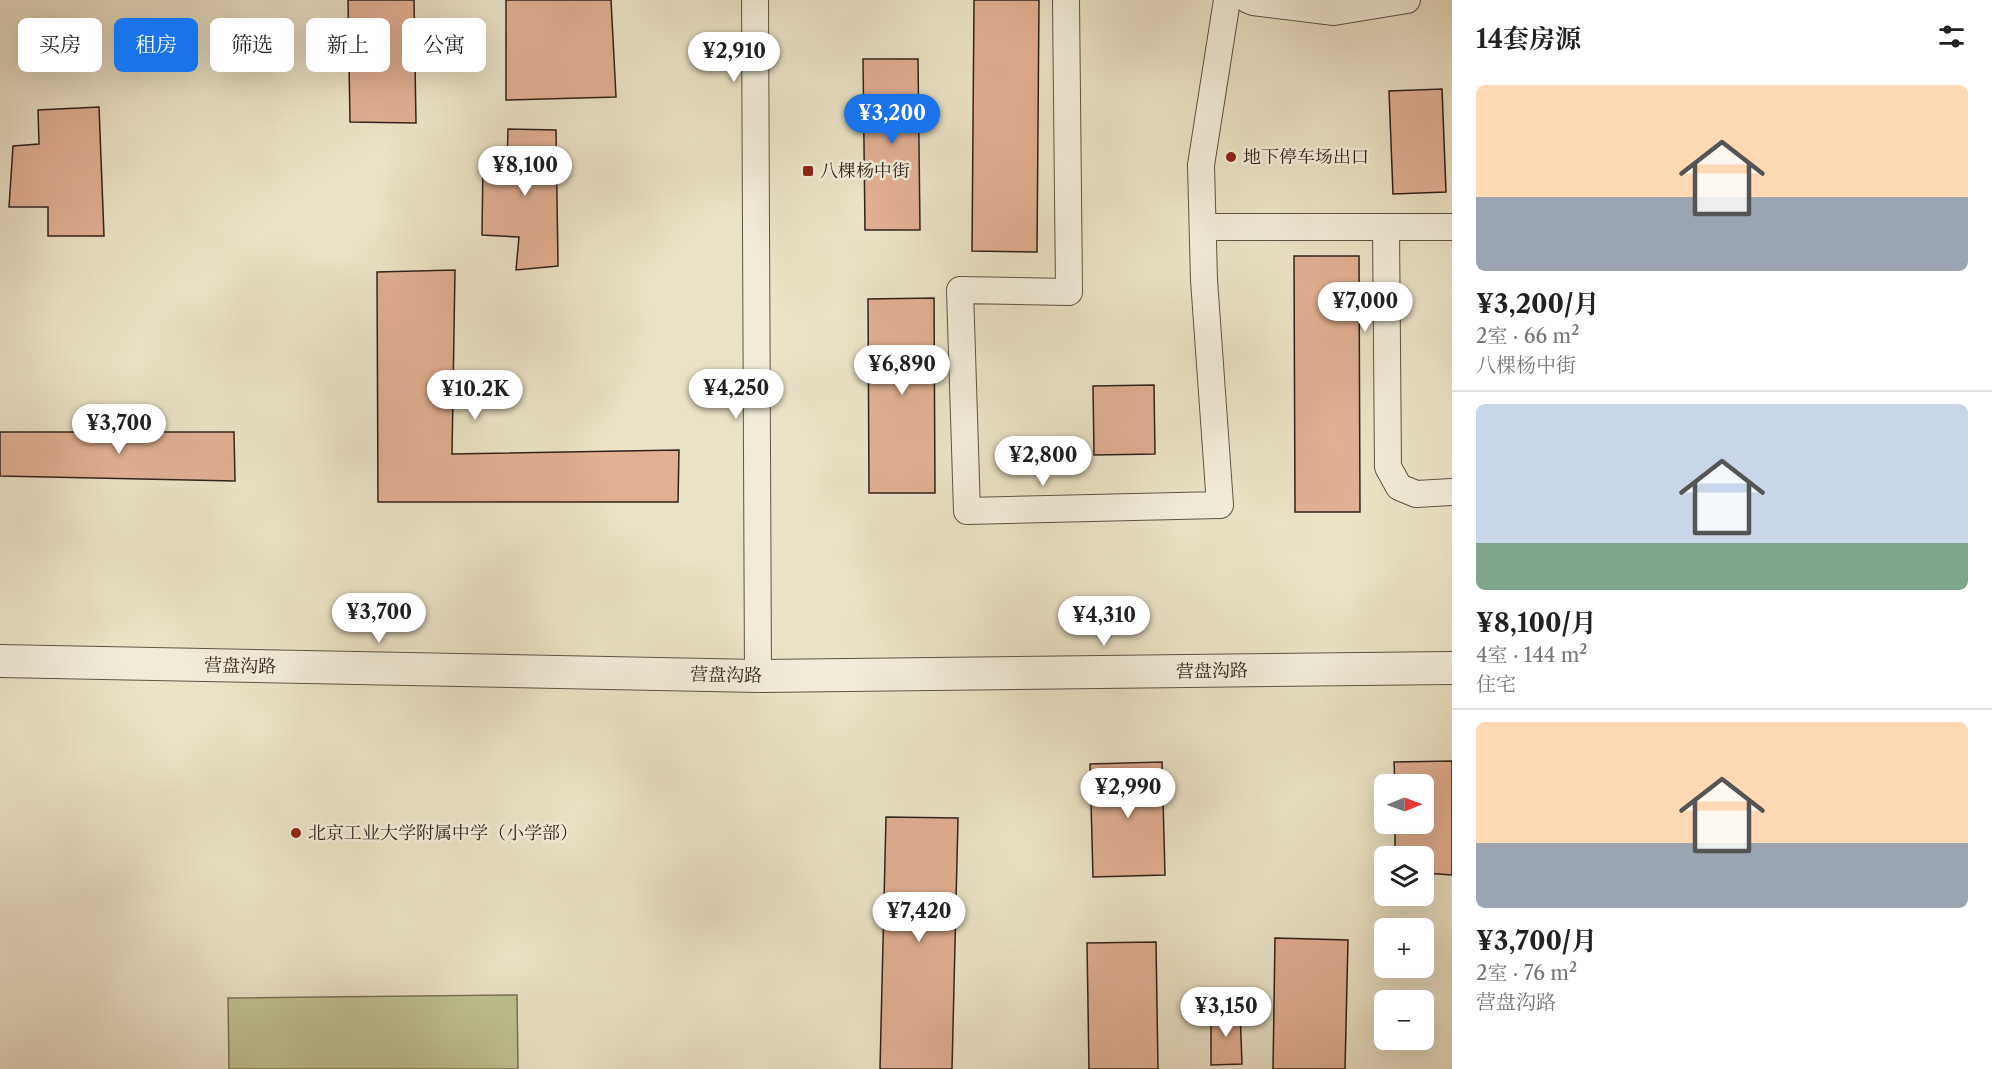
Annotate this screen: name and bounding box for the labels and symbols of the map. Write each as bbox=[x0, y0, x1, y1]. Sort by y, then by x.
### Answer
pin: ¥2,910 bbox=[685, 32, 783, 83]
pin: ¥3,200 bbox=[843, 94, 941, 145]
pin: ¥8,100 bbox=[476, 146, 574, 197]
place label: 地下停车场出口 bbox=[1243, 146, 1369, 168]
marker: 地下停车场出口 bbox=[1224, 150, 1238, 164]
place label: 八棵杨中街 bbox=[820, 160, 910, 182]
marker: 八棵杨中街 bbox=[801, 164, 815, 178]
pin: ¥7,000 bbox=[1316, 282, 1414, 333]
pin: ¥6,890 bbox=[853, 345, 951, 396]
pin: ¥4,250 bbox=[687, 369, 785, 420]
pin: ¥10.2K bbox=[426, 370, 524, 421]
pin: ¥3,700 bbox=[70, 404, 168, 455]
pin: ¥2,800 bbox=[994, 436, 1092, 487]
pin: ¥3,700 bbox=[330, 593, 428, 644]
pin: ¥4,310 bbox=[1055, 596, 1153, 647]
street label: 营盘沟路 bbox=[204, 654, 276, 678]
street label: 营盘沟路 bbox=[1176, 659, 1248, 683]
street label: 营盘沟路 bbox=[690, 663, 762, 687]
pin: ¥2,990 bbox=[1079, 768, 1177, 819]
north arrow bbox=[1374, 774, 1434, 834]
place label: 北京工业大学附属中学（小学部） bbox=[308, 822, 578, 844]
marker: 北京工业大学附属中学（小学部） bbox=[289, 826, 303, 840]
pin: ¥7,420 bbox=[870, 892, 968, 943]
pin: ¥3,150 bbox=[1177, 987, 1275, 1038]

